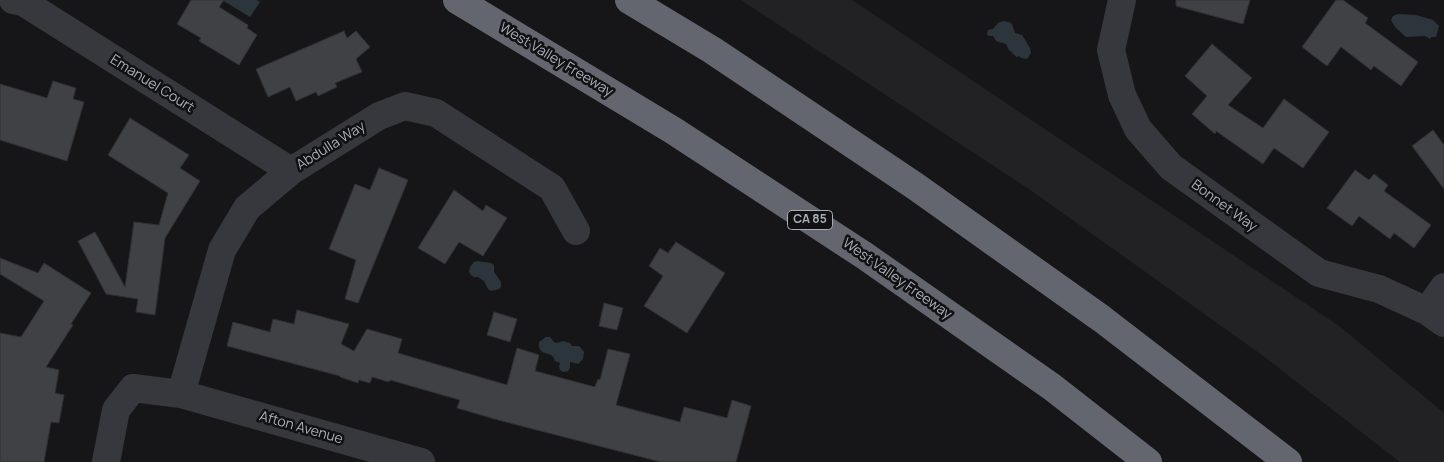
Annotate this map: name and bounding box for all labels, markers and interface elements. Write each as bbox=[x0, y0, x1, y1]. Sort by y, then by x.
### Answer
street label: West Valley Freeway bbox=[496, 19, 616, 101]
street label: Emanuel Court bbox=[107, 51, 197, 117]
street label: Abdulla Way bbox=[293, 118, 369, 174]
street label: Bonnet Way bbox=[1188, 177, 1260, 235]
road number: CA 85 bbox=[788, 210, 832, 230]
street label: West Valley Freeway bbox=[839, 235, 955, 323]
street label: Afton Avenue bbox=[257, 408, 345, 448]

